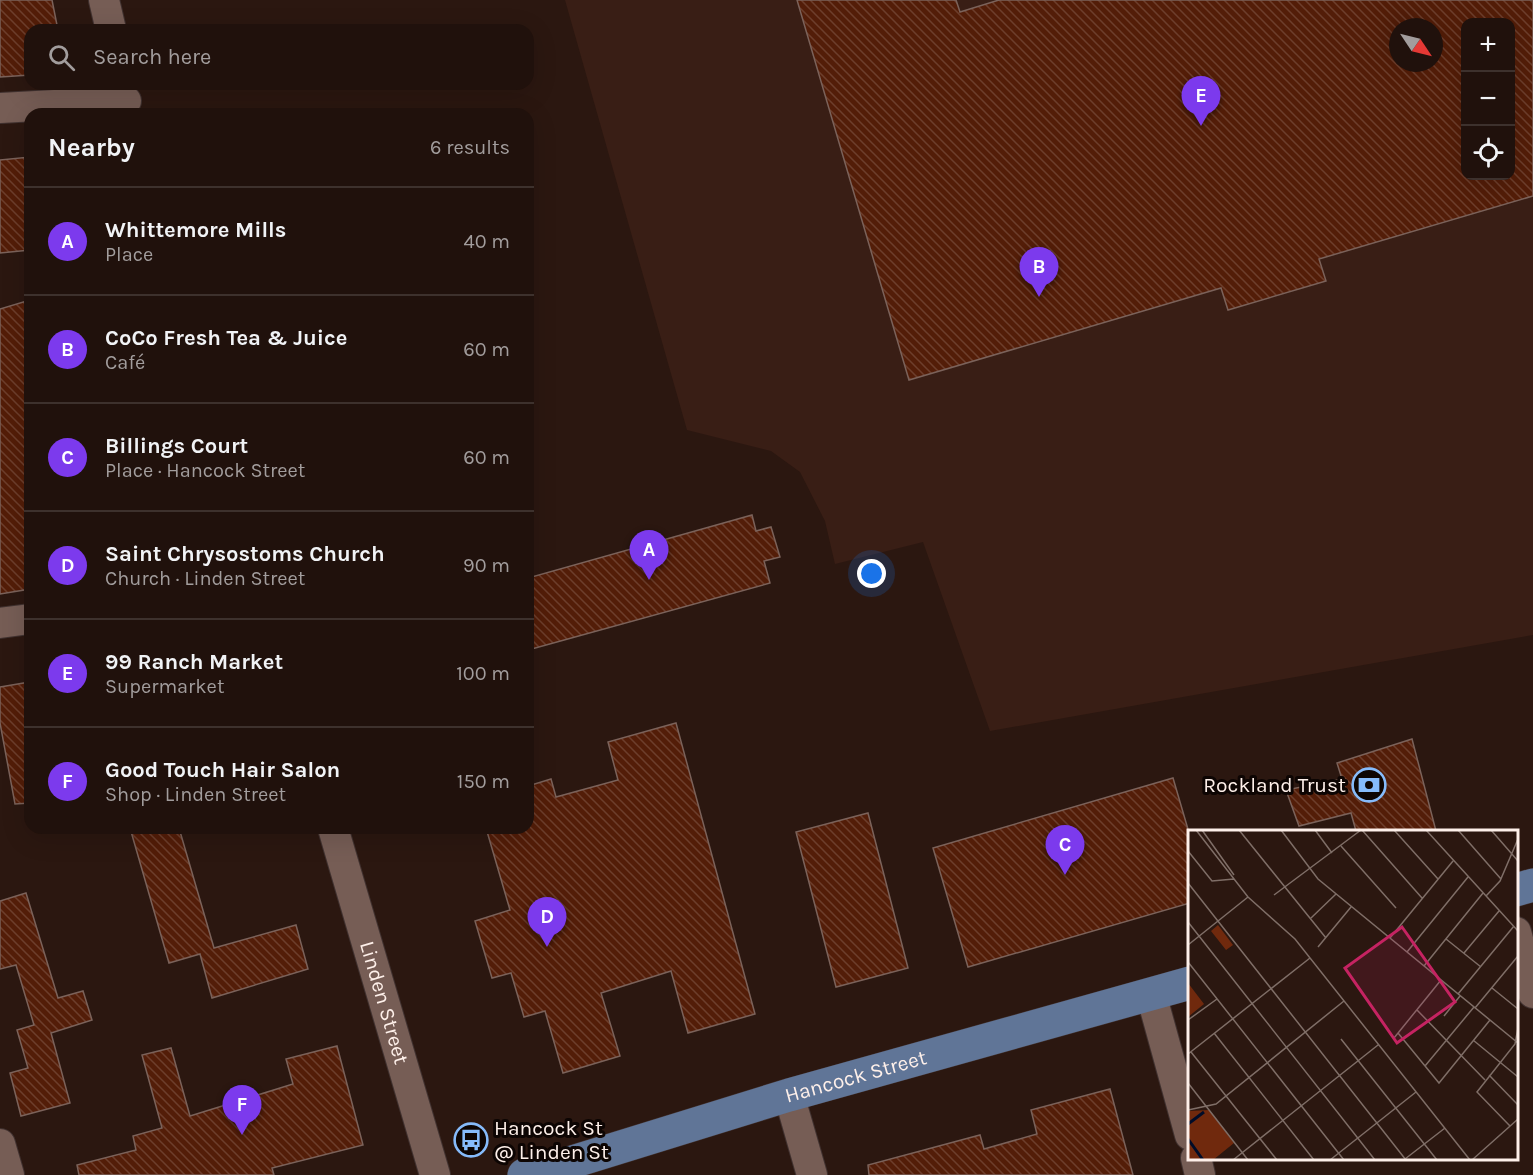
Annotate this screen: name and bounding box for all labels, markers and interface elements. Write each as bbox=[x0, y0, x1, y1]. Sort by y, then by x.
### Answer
north arrow bbox=[1389, 18, 1443, 72]
map controls bbox=[1461, 18, 1515, 180]
button: + bbox=[1461, 18, 1515, 72]
search box bbox=[24, 24, 534, 90]
icon: search bbox=[45, 41, 78, 74]
text: Search here bbox=[93, 44, 211, 70]
button: − bbox=[1461, 72, 1515, 126]
pin: E bbox=[1182, 76, 1220, 126]
button: locate bbox=[1461, 126, 1515, 180]
text: Nearby bbox=[48, 132, 135, 163]
text: 6 results bbox=[430, 136, 510, 159]
text: Whittemore Mills bbox=[105, 217, 286, 243]
text: A bbox=[61, 230, 74, 253]
text: 40 m bbox=[464, 230, 510, 253]
text: Place bbox=[105, 243, 153, 266]
pin: B bbox=[1020, 248, 1058, 297]
text: CoCo Fresh Tea & Juice bbox=[105, 325, 347, 351]
text: B bbox=[61, 338, 74, 361]
text: 60 m bbox=[463, 338, 510, 361]
text: Café bbox=[105, 351, 145, 374]
text: Billings Court bbox=[105, 433, 248, 459]
text: C bbox=[61, 446, 74, 469]
text: 60 m bbox=[463, 446, 510, 469]
text: Place · Hancock Street bbox=[105, 459, 305, 482]
pin: A bbox=[630, 530, 668, 580]
text: Saint Chrysostoms Church bbox=[105, 541, 385, 567]
text: D bbox=[61, 554, 74, 577]
text: 90 m bbox=[463, 554, 510, 577]
your location bbox=[857, 559, 886, 588]
text: Church · Linden Street bbox=[105, 567, 305, 590]
text: 99 Ranch Market bbox=[105, 649, 283, 675]
text: E bbox=[62, 662, 73, 685]
text: 100 m bbox=[456, 662, 510, 685]
text: Supermarket bbox=[105, 675, 224, 698]
text: Good Touch Hair Salon bbox=[105, 757, 340, 783]
bank icon: Rockland Trust bbox=[1351, 767, 1387, 803]
text: F bbox=[62, 770, 73, 793]
text: 150 m bbox=[457, 770, 510, 793]
place label: Rockland Trust bbox=[1203, 773, 1346, 797]
text: Shop · Linden Street bbox=[105, 783, 286, 806]
pin: C bbox=[1046, 826, 1084, 875]
inset map bbox=[1188, 830, 1518, 1160]
pin: D bbox=[528, 898, 566, 947]
street label: Linden Street bbox=[355, 938, 414, 1067]
street label: Hancock Street bbox=[782, 1045, 929, 1108]
pin: F bbox=[222, 1086, 262, 1135]
place label: Hancock St @ Linden St bbox=[494, 1116, 609, 1164]
bus stop icon: Hancock St @ Linden St bbox=[453, 1122, 489, 1158]

